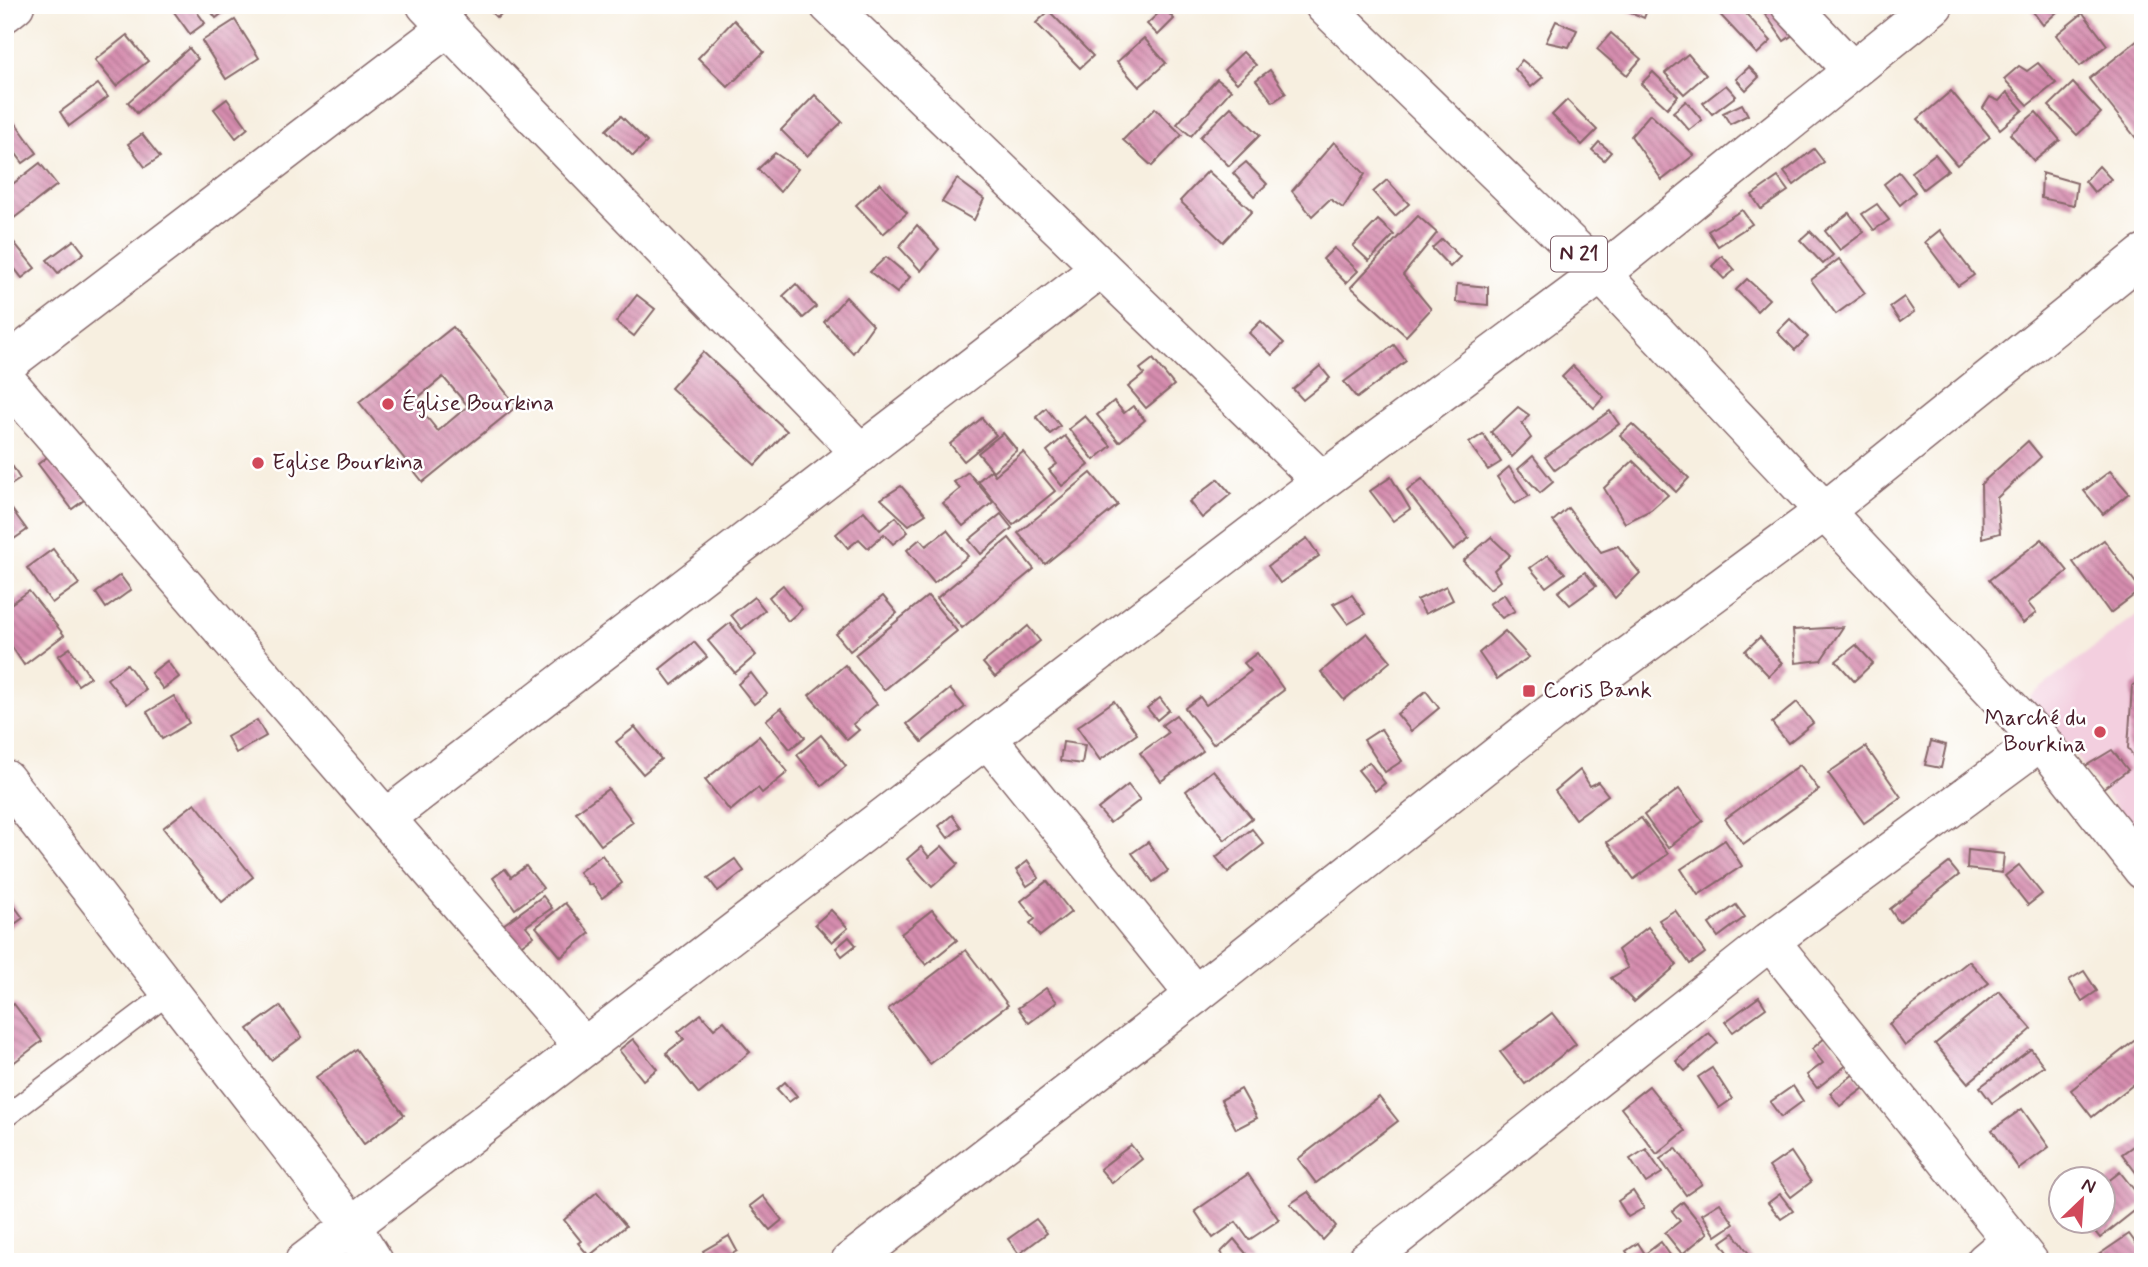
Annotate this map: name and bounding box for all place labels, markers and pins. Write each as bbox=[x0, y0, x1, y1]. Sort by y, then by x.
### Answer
place label: Église Bourkina bbox=[402, 388, 554, 419]
marker: Église Bourkina bbox=[380, 396, 396, 412]
place label: Eglise Bourkina bbox=[272, 448, 424, 478]
marker: Eglise Bourkina bbox=[250, 455, 266, 471]
place label: Coris Bank bbox=[1543, 676, 1652, 706]
marker: Coris Bank bbox=[1521, 683, 1537, 699]
place label: Marché du Bourkina bbox=[1985, 704, 2086, 760]
marker: Marché du Bourkina bbox=[2092, 724, 2108, 740]

